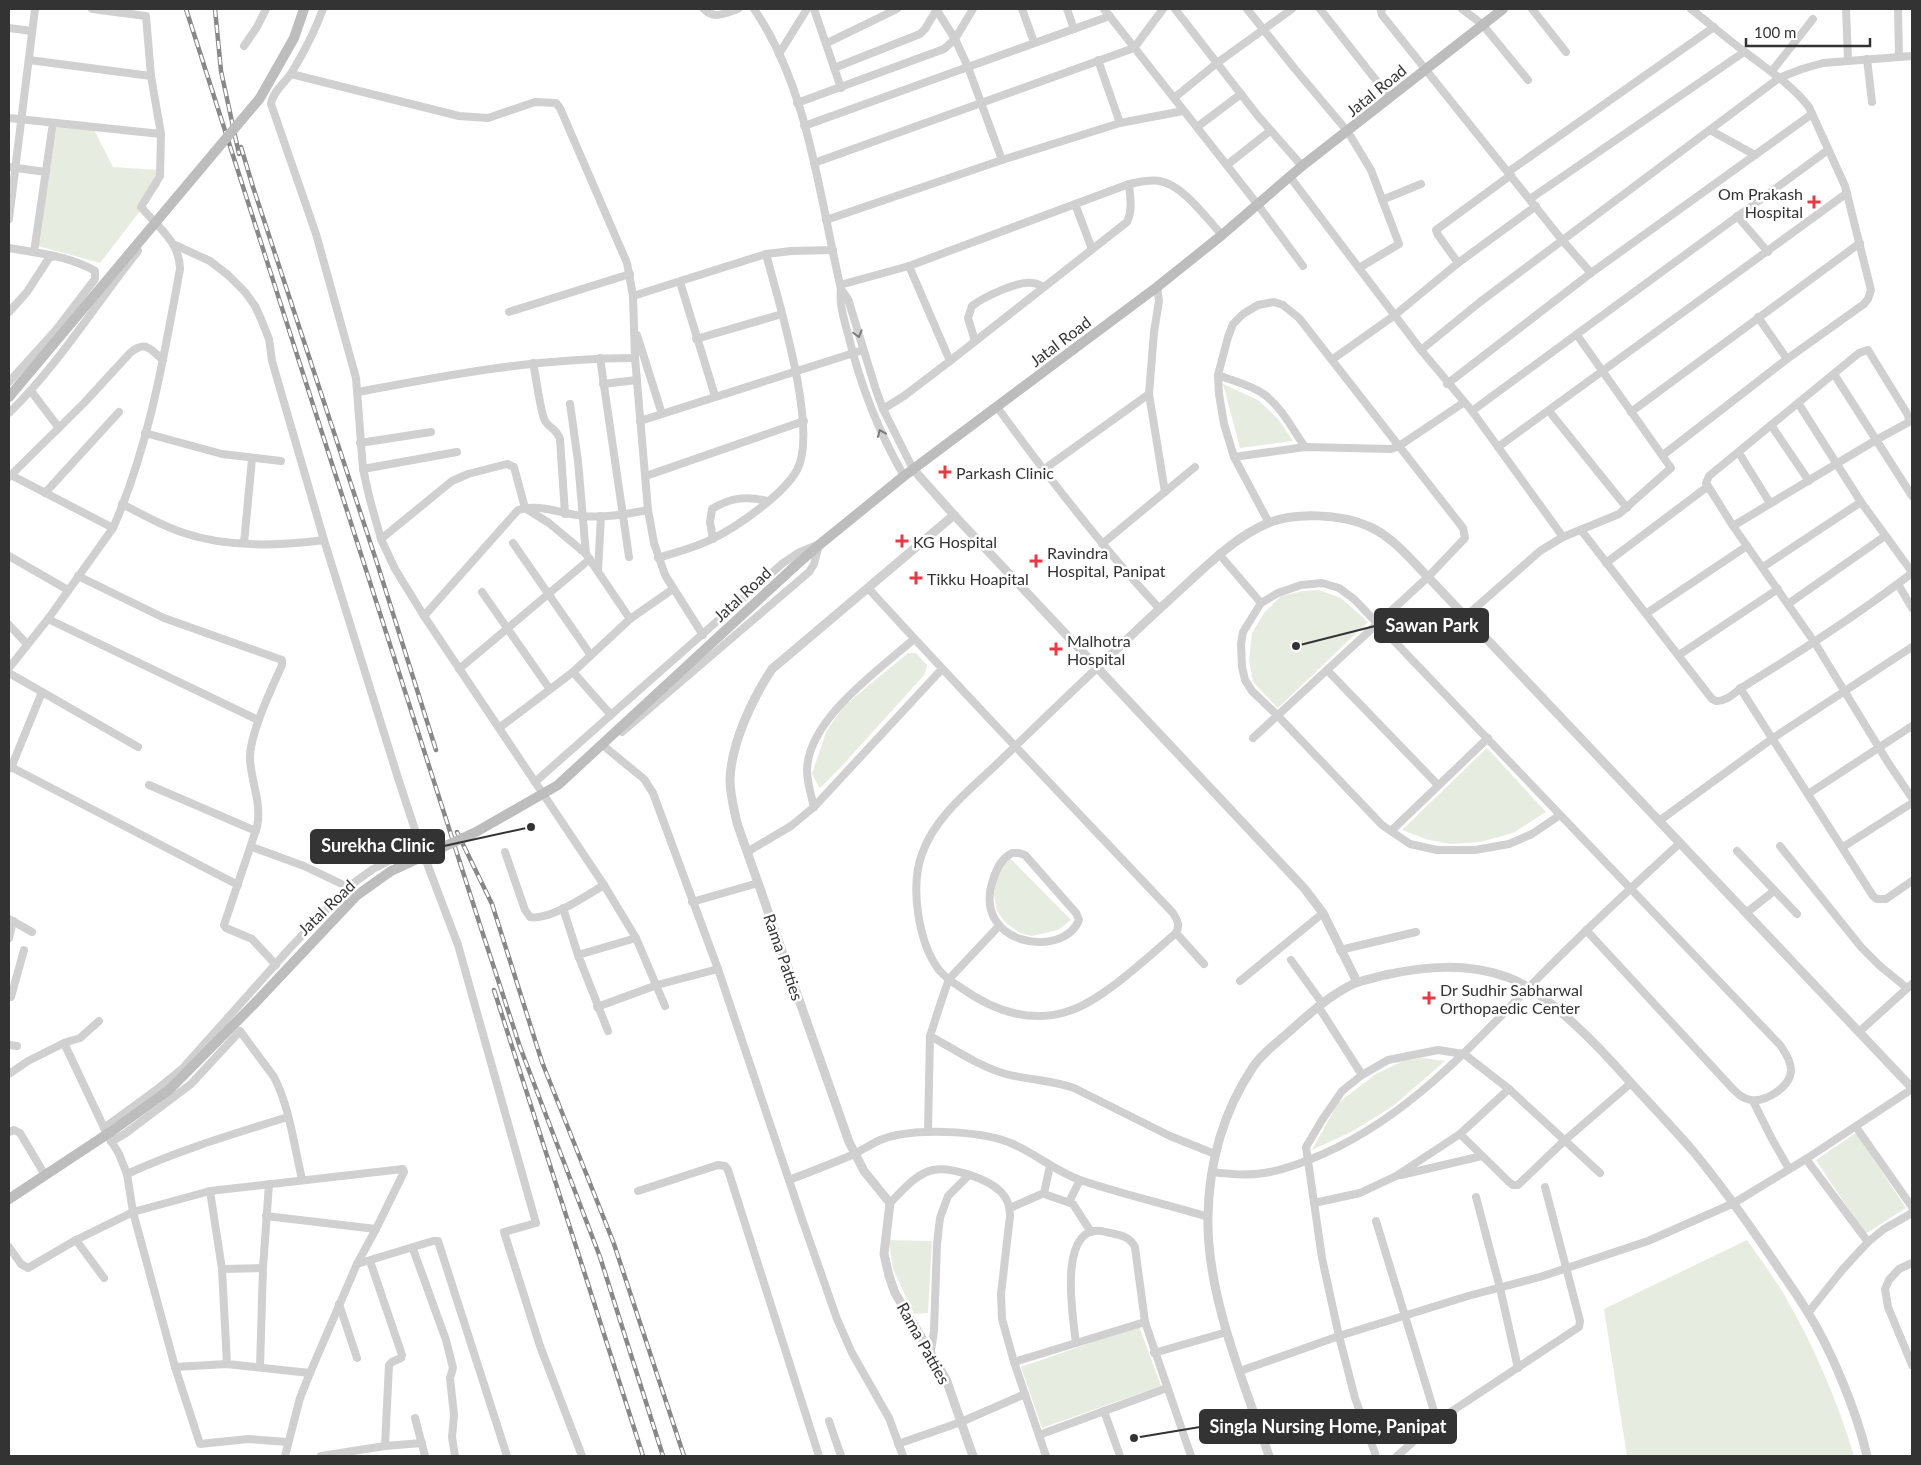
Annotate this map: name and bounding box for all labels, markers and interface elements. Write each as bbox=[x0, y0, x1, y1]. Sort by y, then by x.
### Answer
scale bar bbox=[1746, 15, 1870, 47]
text: 100 m bbox=[1754, 23, 1796, 41]
street label: Jatal Road bbox=[1342, 60, 1410, 120]
place label: Om Prakash Hospital bbox=[1718, 184, 1803, 221]
marker: Om Prakash Hospital bbox=[1807, 195, 1821, 209]
street label: Jatal Road bbox=[1026, 312, 1094, 370]
one-way arrow bbox=[853, 330, 863, 338]
one-way arrow bbox=[877, 429, 888, 438]
place label: Parkash Clinic bbox=[956, 463, 1054, 482]
marker: Parkash Clinic bbox=[938, 465, 952, 479]
place label: KG Hospital bbox=[913, 532, 997, 551]
marker: KG Hospital bbox=[895, 534, 909, 548]
place label: Ravindra Hospital, Panipat bbox=[1047, 543, 1166, 580]
marker: Ravindra Hospital, Panipat bbox=[1029, 554, 1043, 568]
street label: Jatal Road bbox=[709, 563, 775, 625]
place label: Tikku Hoapital bbox=[927, 569, 1029, 588]
marker: Tikku Hoapital bbox=[909, 571, 923, 585]
callout: Sawan Park bbox=[1375, 609, 1488, 642]
text: Sawan Park bbox=[1385, 614, 1479, 636]
place label: Malhotra Hospital bbox=[1067, 631, 1131, 668]
marker: Malhotra Hospital bbox=[1049, 642, 1063, 656]
callout: Surekha Clinic bbox=[311, 830, 444, 863]
text: Surekha Clinic bbox=[321, 834, 435, 856]
street label: Jatal Road bbox=[294, 875, 358, 939]
street label: Rama Patties bbox=[760, 911, 808, 1003]
place label: Dr Sudhir Sabharwal Orthopaedic Center bbox=[1440, 980, 1583, 1017]
marker: Dr Sudhir Sabharwal Orthopaedic Center bbox=[1422, 991, 1436, 1005]
street label: Rama Patties bbox=[894, 1299, 954, 1387]
callout: Singla Nursing Home, Panipat bbox=[1200, 1410, 1456, 1443]
text: Singla Nursing Home, Panipat bbox=[1210, 1415, 1447, 1437]

